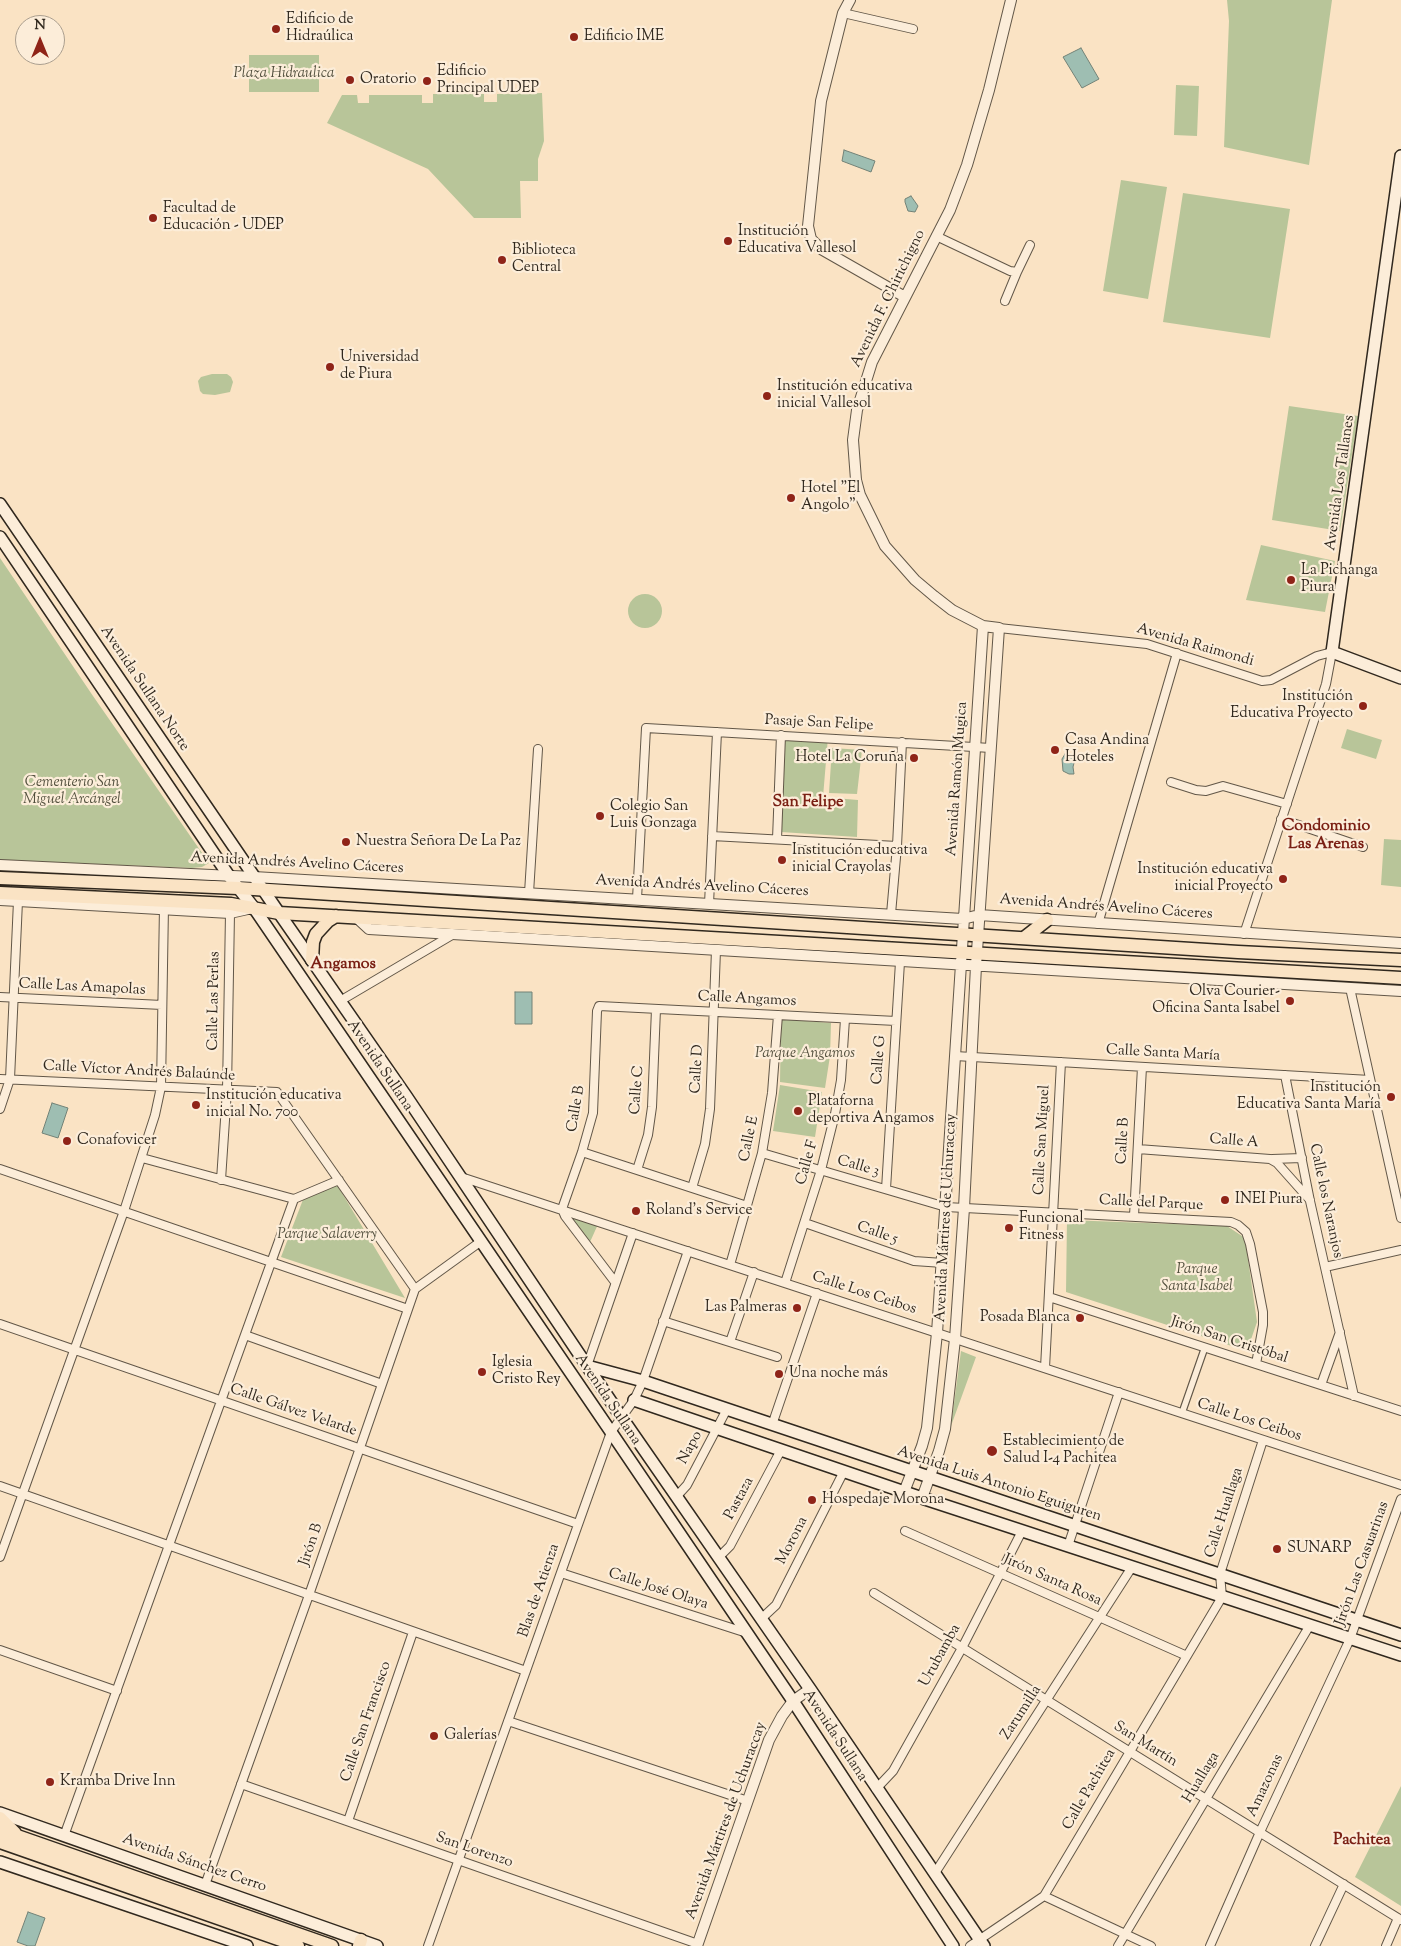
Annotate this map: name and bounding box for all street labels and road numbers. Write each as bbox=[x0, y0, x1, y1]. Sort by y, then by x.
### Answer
street label: Avenida F. Chirichigno bbox=[848, 227, 930, 371]
street label: Avenida Los Tallanes bbox=[1323, 414, 1359, 552]
street label: Avenida Raimondi bbox=[1134, 621, 1256, 671]
street label: Avenida Sullana Norte bbox=[95, 623, 193, 755]
street label: Avenida Ramón Mugica bbox=[944, 701, 972, 857]
street label: Pasaje San Felipe bbox=[764, 712, 874, 736]
street label: Avenida Andrés Avelino Cáceres bbox=[190, 849, 404, 879]
street label: Avenida Andrés Avelino Cáceres bbox=[595, 872, 809, 902]
street label: Avenida Andrés Avelino Cáceres bbox=[999, 892, 1213, 924]
street label: Calle Las Perlas bbox=[205, 951, 225, 1051]
street label: Calle Las Amapolas bbox=[18, 976, 146, 1000]
street label: Calle Angamos bbox=[697, 988, 797, 1012]
street label: Avenida Sullana bbox=[342, 1017, 416, 1115]
street label: Calle G bbox=[869, 1035, 891, 1085]
street label: Calle Santa María bbox=[1105, 1042, 1221, 1066]
street label: Calle D bbox=[688, 1044, 708, 1094]
street label: Calle Víctor Andrés Balaúnde bbox=[43, 1058, 235, 1086]
street label: Calle C bbox=[627, 1065, 649, 1115]
street label: Calle B bbox=[564, 1084, 590, 1134]
street label: Calle San Miguel bbox=[1031, 1085, 1055, 1195]
street label: Avenida Mártires de Uchuraccay bbox=[933, 1113, 961, 1323]
street label: Calle E bbox=[736, 1115, 764, 1163]
street label: Calle B bbox=[1114, 1117, 1134, 1165]
street label: Calle A bbox=[1209, 1131, 1259, 1153]
street label: Calle F bbox=[793, 1139, 823, 1187]
street label: Calle los Naranjos bbox=[1304, 1142, 1346, 1260]
street label: Calle 3 bbox=[835, 1152, 881, 1182]
street label: Calle del Parque bbox=[1098, 1192, 1204, 1216]
street label: Calle 5 bbox=[854, 1219, 900, 1249]
street label: Calle Los Ceibos bbox=[810, 1269, 918, 1319]
street label: Jirón San Cristóbal bbox=[1168, 1314, 1290, 1368]
street label: Avenida Sullana bbox=[570, 1351, 644, 1449]
street label: Calle Gálvez Velarde bbox=[227, 1381, 359, 1441]
street label: Calle Los Ceibos bbox=[1195, 1396, 1303, 1446]
street label: Napo bbox=[675, 1428, 707, 1468]
street label: Avenida Luis Antonio Eguiguren bbox=[895, 1443, 1103, 1527]
street label: Calle Huallaga bbox=[1202, 1466, 1248, 1560]
street label: Pastaza bbox=[721, 1475, 759, 1523]
street label: Jirón Las Casuarinas bbox=[1332, 1499, 1394, 1629]
street label: Morona bbox=[773, 1514, 813, 1568]
street label: Jirón B bbox=[296, 1521, 328, 1569]
street label: Blas de Atienza bbox=[516, 1542, 564, 1640]
street label: Jirón Santa Rosa bbox=[1000, 1551, 1104, 1611]
street label: Calle José Olaya bbox=[606, 1565, 710, 1615]
street label: Urubamba bbox=[916, 1622, 966, 1690]
street label: Calle San Francisco bbox=[338, 1659, 396, 1785]
street label: Zarumilla bbox=[998, 1682, 1046, 1744]
street label: Avenida Sullana bbox=[798, 1687, 870, 1785]
street label: San Martín bbox=[1110, 1718, 1180, 1772]
street label: Avenida Mártires de Uchuraccay bbox=[683, 1720, 771, 1922]
street label: Calle Pachitea bbox=[1059, 1746, 1121, 1834]
street label: Huallaga bbox=[1180, 1749, 1224, 1807]
street label: Amazonas bbox=[1244, 1752, 1288, 1820]
street label: San Lorenzo bbox=[433, 1829, 515, 1873]
street label: Avenida Sánchez Cerro bbox=[120, 1831, 268, 1897]

